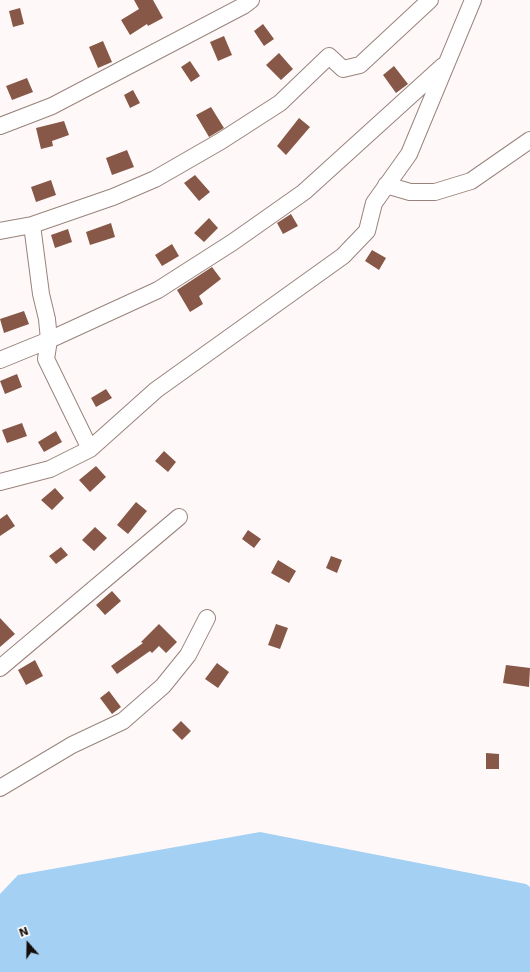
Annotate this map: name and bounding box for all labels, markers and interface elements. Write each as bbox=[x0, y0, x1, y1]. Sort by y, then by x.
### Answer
north arrow bbox=[8, 924, 48, 964]
text: N bbox=[17, 925, 30, 940]

